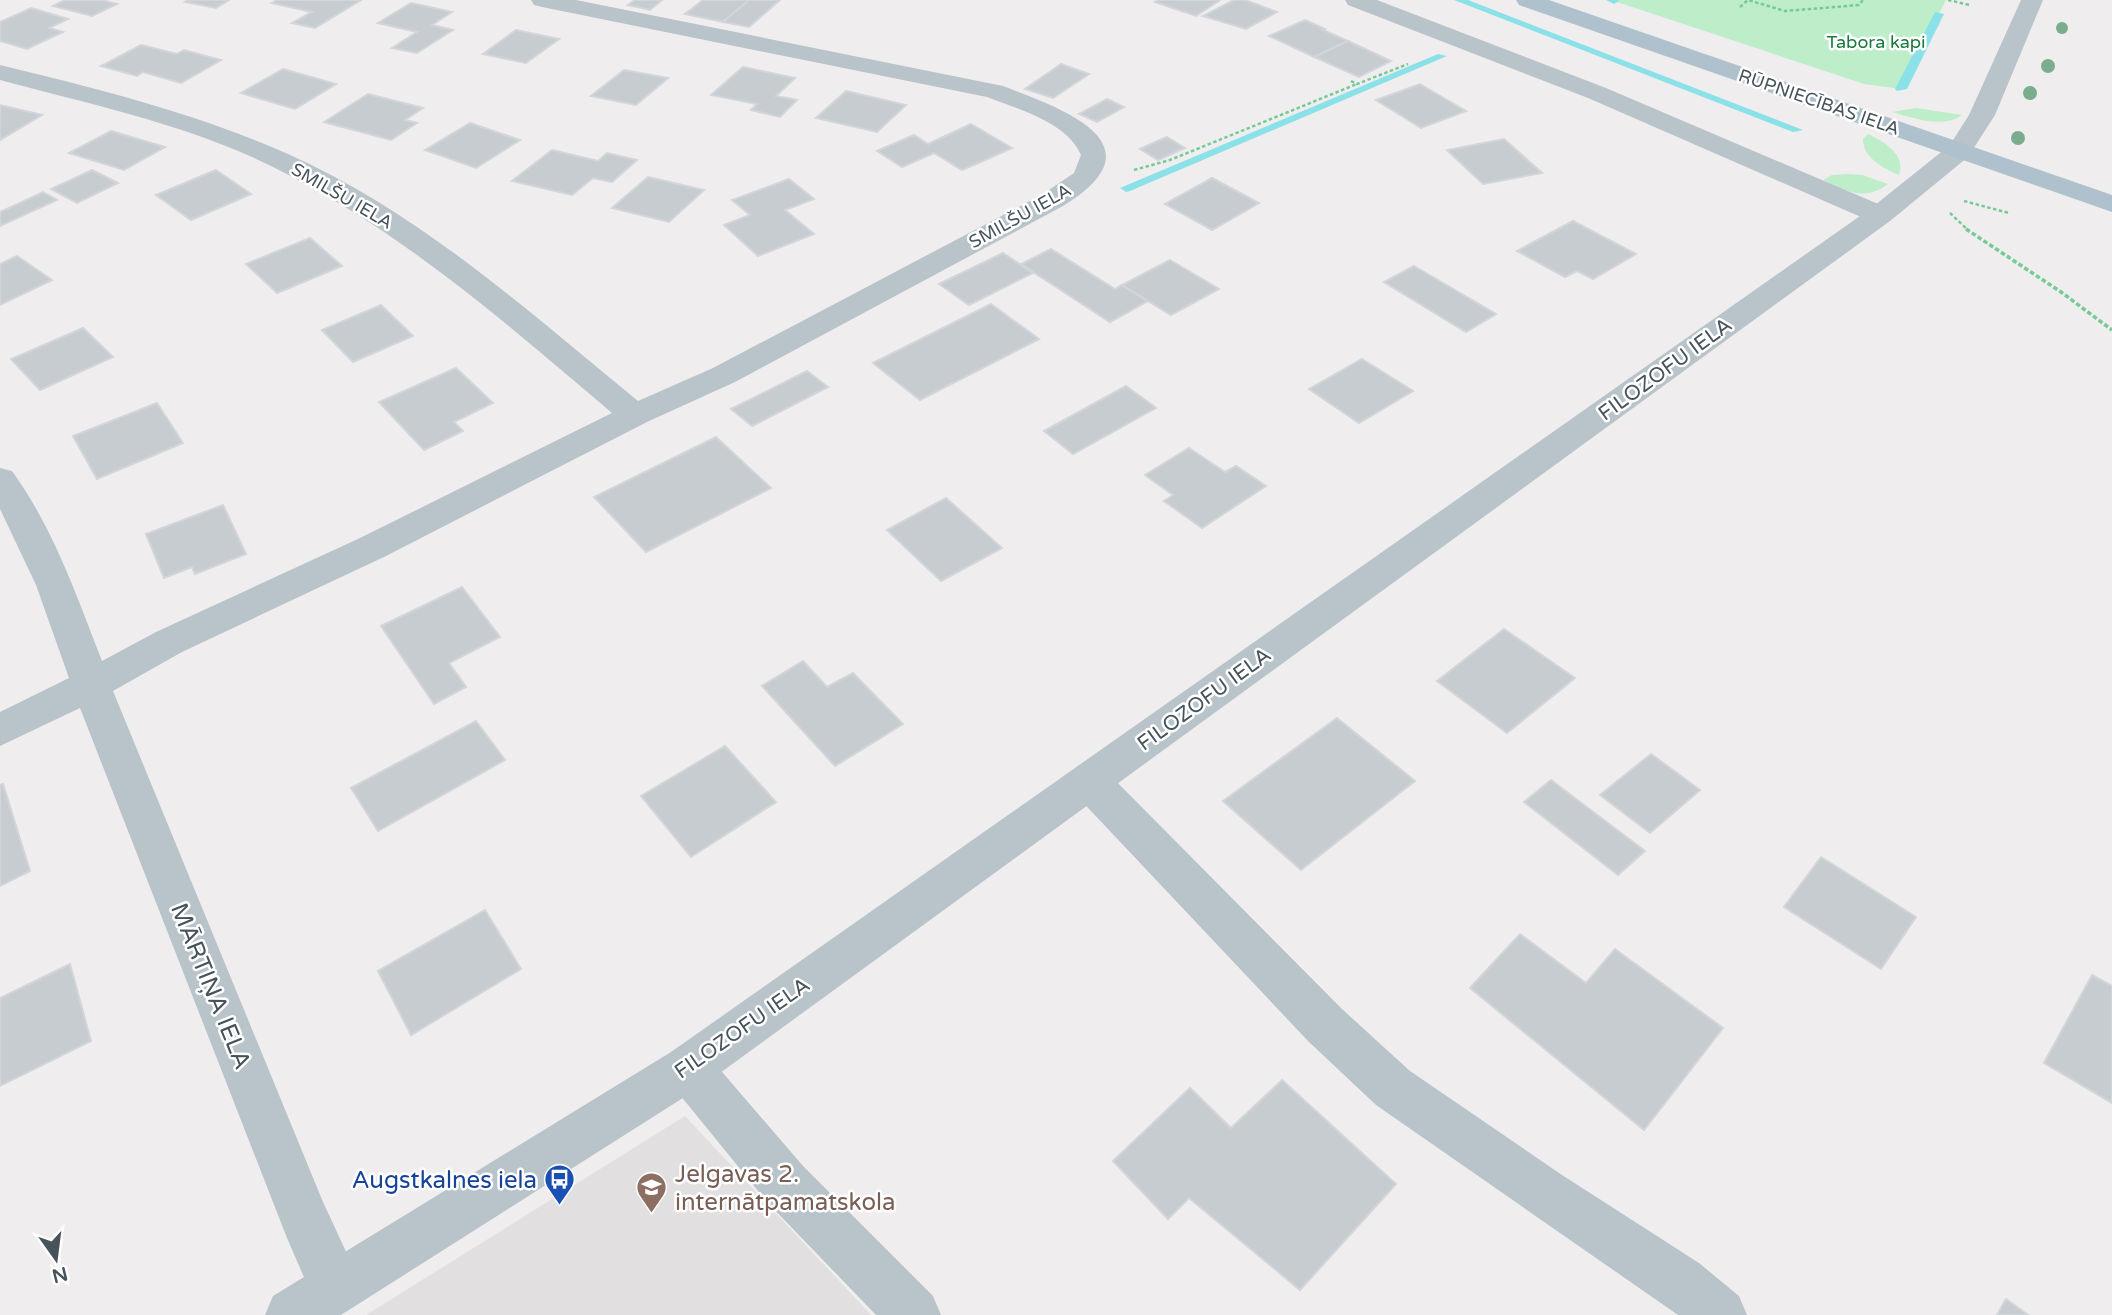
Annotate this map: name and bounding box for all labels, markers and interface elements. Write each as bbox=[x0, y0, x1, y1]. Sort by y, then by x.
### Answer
park label: Tabora kapi bbox=[1826, 31, 1926, 53]
street label: RŪPNIECĪBAS IELA bbox=[1736, 64, 1902, 140]
street label: SMILŠU IELA bbox=[287, 158, 397, 234]
street label: SMILŠU IELA bbox=[965, 179, 1075, 253]
street label: FILOZOFU IELA bbox=[1594, 312, 1737, 426]
street label: FILOZOFU IELA bbox=[1133, 642, 1276, 756]
street label: MĀRTIŅA IELA bbox=[164, 899, 257, 1073]
street label: FILOZOFU IELA bbox=[670, 973, 815, 1084]
place label: Jelgavas 2. internātpamatskola bbox=[675, 1160, 896, 1217]
bus stop icon: Augstkalnes iela bbox=[543, 1163, 577, 1207]
place label: Augstkalnes iela bbox=[352, 1166, 537, 1195]
school or university icon: Jelgavas 2. internātpamatskola bbox=[635, 1171, 669, 1215]
north arrow bbox=[21, 1224, 91, 1294]
text: N bbox=[50, 1262, 70, 1287]

